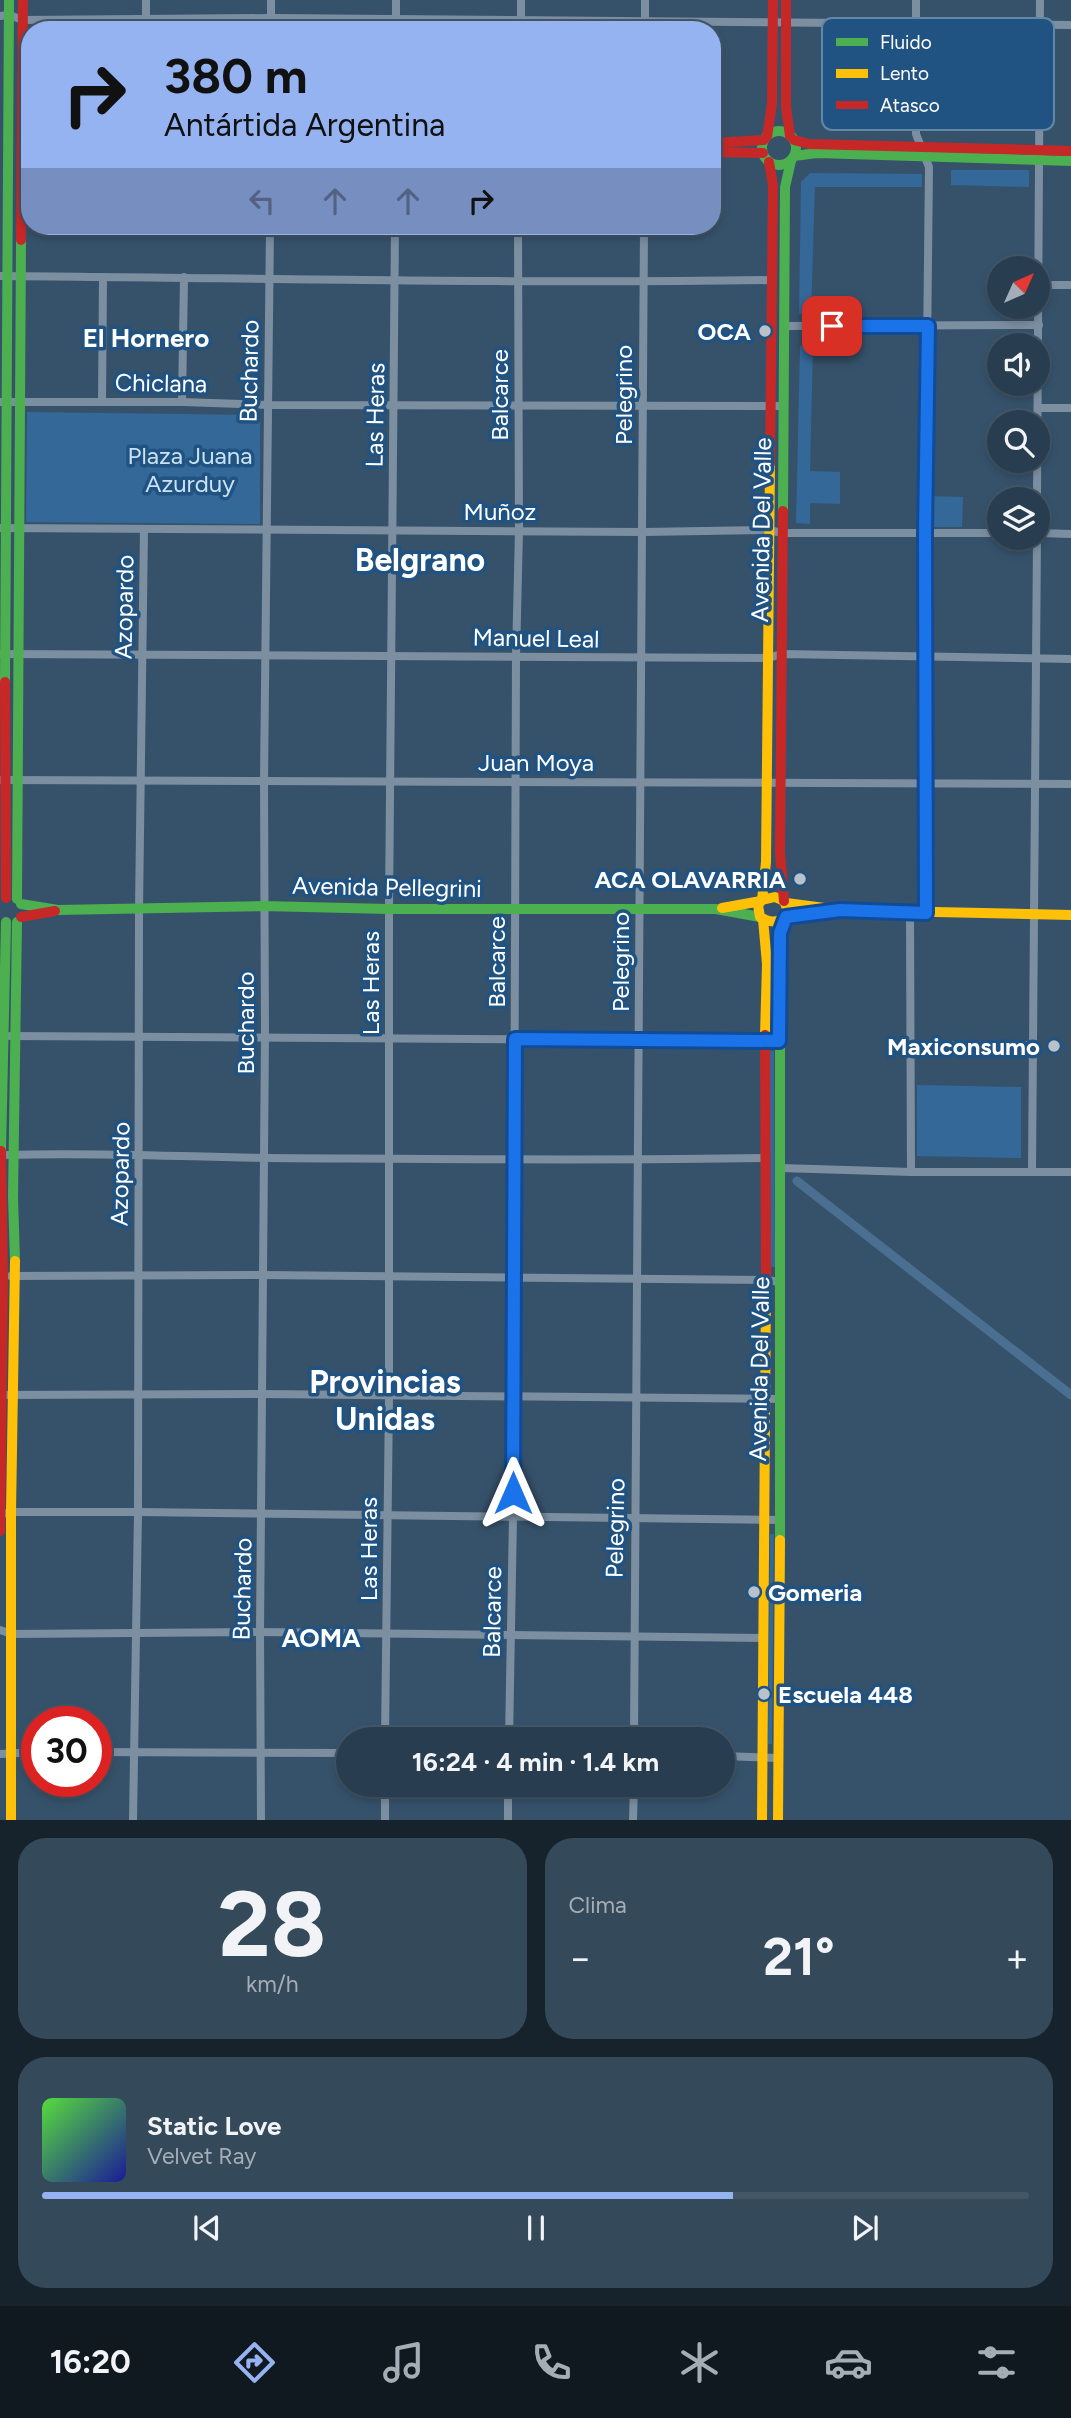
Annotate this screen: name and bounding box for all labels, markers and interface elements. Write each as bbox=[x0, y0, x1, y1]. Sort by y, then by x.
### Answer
legend bbox=[822, 18, 1054, 130]
text: Fluido bbox=[880, 31, 932, 54]
text: 380 m bbox=[164, 46, 307, 105]
icon: right bbox=[49, 49, 140, 140]
text: Lento bbox=[880, 62, 929, 85]
text: Atasco bbox=[880, 94, 940, 117]
text: Antártida Argentina bbox=[164, 106, 445, 144]
icon: left bbox=[243, 182, 281, 220]
icon: ahead bbox=[316, 182, 354, 220]
icon: ahead bbox=[389, 182, 427, 220]
icon: right bbox=[462, 182, 500, 220]
north arrow bbox=[987, 256, 1050, 318]
map controls bbox=[987, 256, 1050, 550]
pin bbox=[802, 296, 862, 356]
icon: arrive bbox=[813, 307, 851, 345]
place label: OCA bbox=[698, 317, 751, 346]
street label: Buchardo bbox=[234, 319, 264, 423]
district label: El Hornero bbox=[83, 322, 209, 354]
marker: OCA bbox=[757, 323, 773, 339]
button: sound bbox=[987, 333, 1050, 396]
street label: Pelegrino bbox=[609, 345, 638, 445]
street label: Balcarce bbox=[485, 349, 514, 441]
street label: Las Heras bbox=[360, 363, 390, 467]
street label: Chiclana bbox=[115, 368, 207, 398]
button: search bbox=[987, 410, 1050, 473]
street label: Avenida Del Valle bbox=[745, 437, 777, 623]
park label: Plaza Juana Azurduy bbox=[128, 441, 253, 498]
button: layers bbox=[987, 487, 1050, 550]
street label: Muñoz bbox=[464, 497, 536, 526]
district label: Belgrano bbox=[355, 541, 485, 579]
street label: Azopardo bbox=[109, 555, 139, 659]
street label: Manuel Leal bbox=[472, 622, 600, 654]
street label: Juan Moya bbox=[478, 748, 594, 777]
place label: ACA OLAVARRIA bbox=[595, 865, 786, 894]
street label: Avenida Pellegrini bbox=[292, 871, 482, 903]
marker: ACA OLAVARRIA bbox=[792, 871, 808, 887]
street label: Pelegrino bbox=[606, 912, 635, 1012]
street label: Balcarce bbox=[482, 916, 511, 1008]
street label: Las Heras bbox=[356, 931, 385, 1035]
street label: Buchardo bbox=[231, 972, 260, 1074]
place label: Maxiconsumo bbox=[887, 1032, 1040, 1061]
marker: Maxiconsumo bbox=[1046, 1038, 1062, 1054]
street label: Azopardo bbox=[105, 1122, 135, 1226]
street label: Avenida Del Valle bbox=[743, 1276, 775, 1462]
district label: Provincias Unidas bbox=[309, 1363, 461, 1438]
position arrow bbox=[476, 1456, 550, 1530]
street label: Pelegrino bbox=[600, 1478, 630, 1578]
street label: Las Heras bbox=[354, 1497, 383, 1601]
street label: Buchardo bbox=[227, 1537, 257, 1641]
street label: Balcarce bbox=[477, 1566, 507, 1658]
place label: Gomeria bbox=[768, 1578, 862, 1607]
marker: Gomeria bbox=[746, 1584, 762, 1600]
district label: AOMA bbox=[281, 1622, 361, 1654]
place label: Escuela 448 bbox=[778, 1680, 913, 1709]
marker: Escuela 448 bbox=[756, 1686, 772, 1702]
speed limit sign: 30 bbox=[21, 1706, 112, 1797]
text: 16:24 · 4 min · 1.4 km bbox=[412, 1746, 659, 1778]
text: 28 bbox=[218, 1870, 326, 1979]
text: Clima bbox=[569, 1891, 627, 1919]
text: 21° bbox=[763, 1926, 835, 1988]
text: − bbox=[569, 1935, 592, 1981]
text: + bbox=[1005, 1935, 1029, 1981]
text: km/h bbox=[246, 1970, 299, 1998]
text: Static Love bbox=[147, 2110, 281, 2142]
text: Velvet Ray bbox=[147, 2142, 256, 2170]
icon: previous bbox=[188, 2209, 226, 2247]
icon: pause bbox=[517, 2209, 555, 2247]
icon: next bbox=[846, 2209, 884, 2247]
icon: directions bbox=[230, 2338, 279, 2387]
icon: music bbox=[379, 2338, 428, 2387]
icon: phone bbox=[527, 2338, 576, 2387]
icon: climate bbox=[675, 2338, 724, 2387]
icon: car bbox=[824, 2338, 873, 2387]
icon: filters bbox=[972, 2338, 1021, 2387]
text: 16:20 bbox=[50, 2343, 131, 2381]

